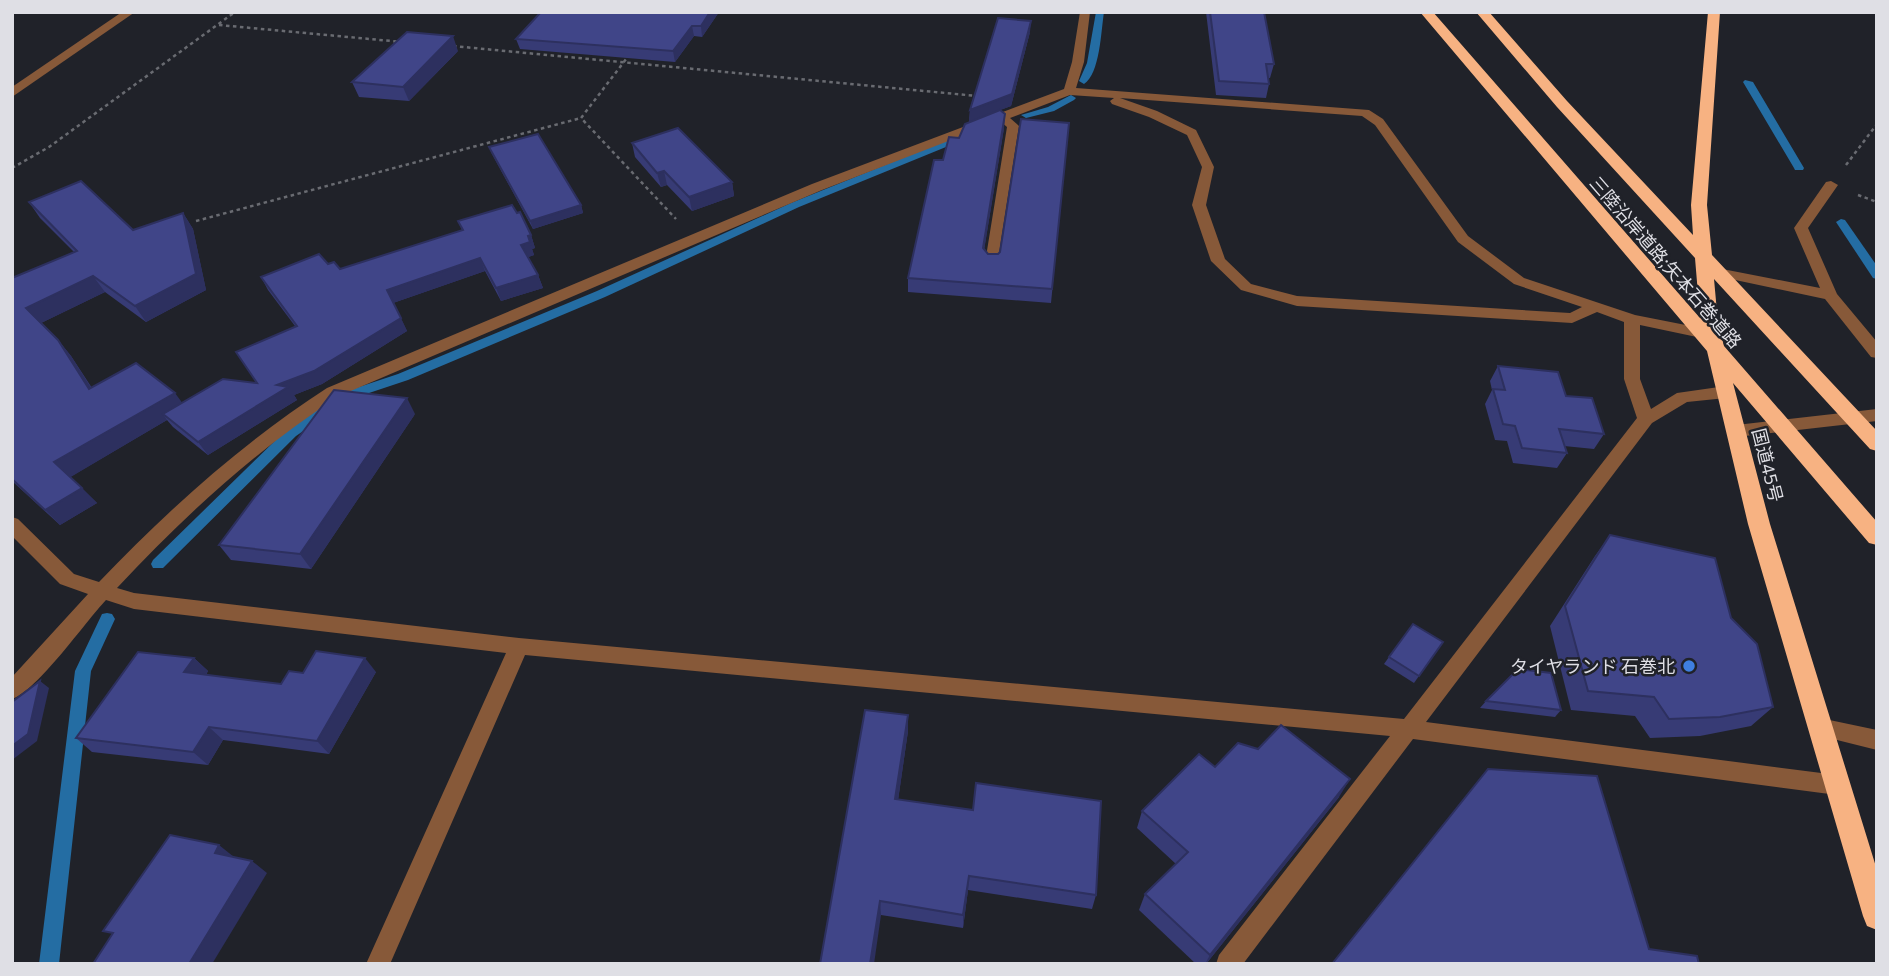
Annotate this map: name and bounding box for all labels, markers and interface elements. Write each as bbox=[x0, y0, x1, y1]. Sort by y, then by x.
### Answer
street label: 三陸沿岸道路;矢本石巻道路 bbox=[1585, 172, 1747, 352]
street label: 国道45号 bbox=[1748, 426, 1788, 504]
place label: タイヤランド 石巻北 bbox=[1510, 655, 1675, 677]
marker: タイヤランド 石巻北 bbox=[1681, 658, 1697, 674]

